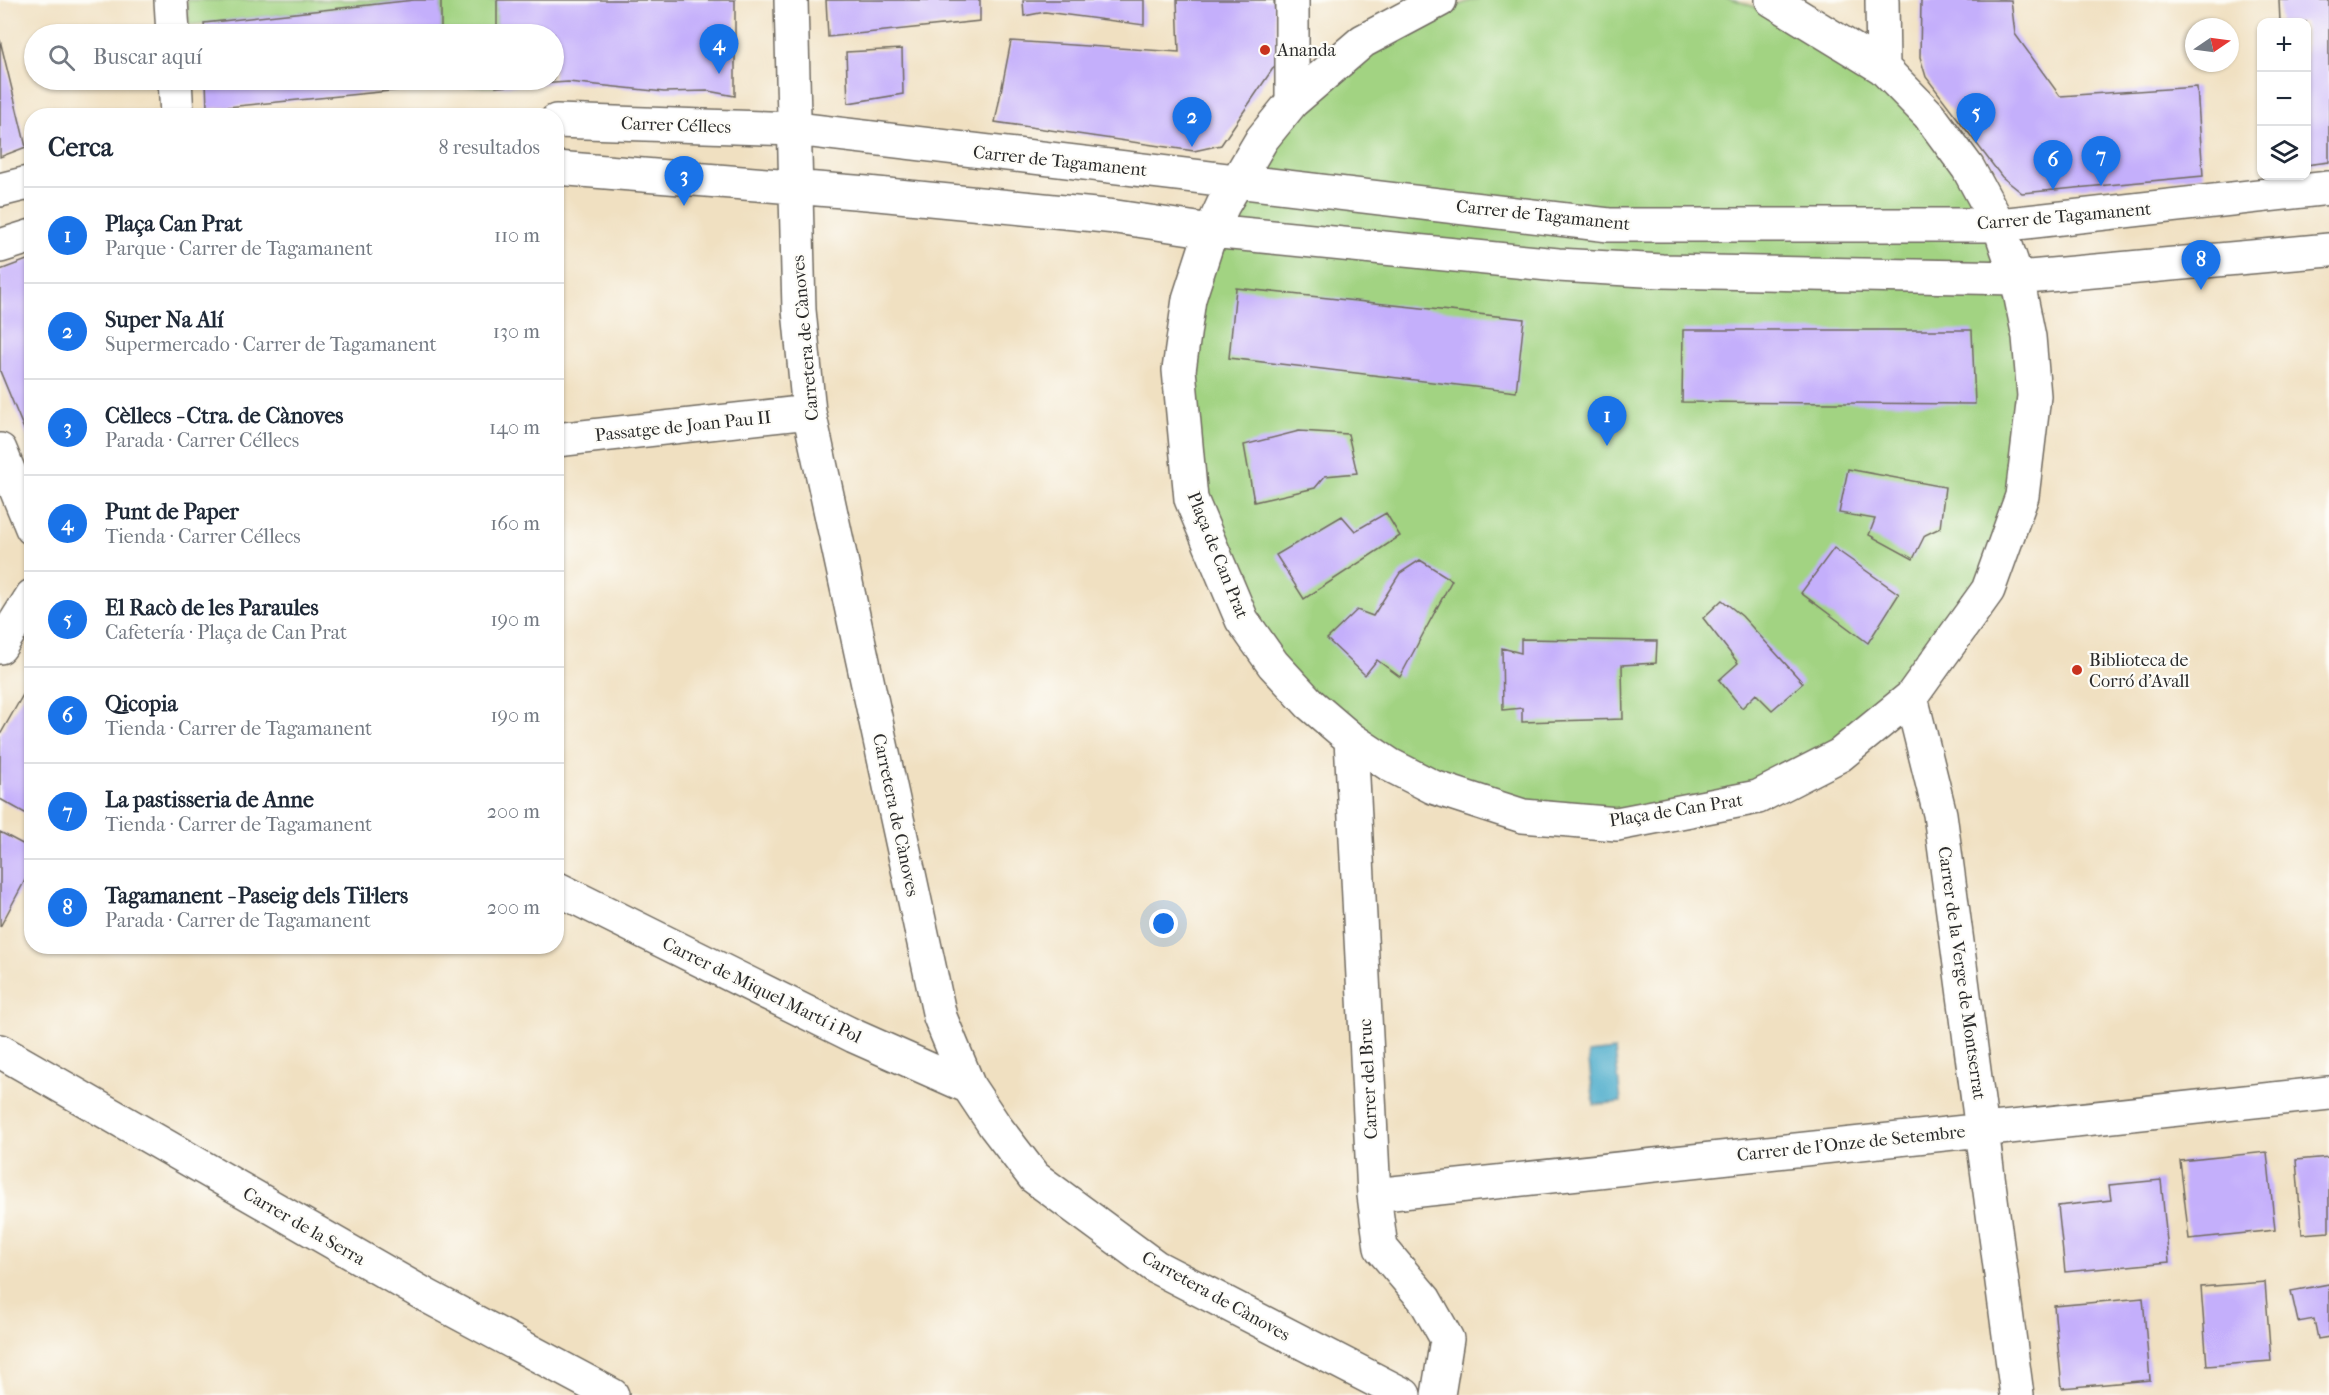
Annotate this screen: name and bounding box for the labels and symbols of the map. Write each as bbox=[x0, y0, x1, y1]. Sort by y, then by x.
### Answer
north arrow bbox=[2185, 18, 2239, 72]
pin: 4 bbox=[700, 25, 738, 74]
place label: Ananda bbox=[1276, 40, 1337, 61]
marker: Ananda bbox=[1258, 43, 1272, 57]
pin: 5 bbox=[1956, 94, 1996, 143]
pin: 2 bbox=[1172, 98, 1212, 147]
street label: Carrer Céllecs bbox=[620, 113, 732, 138]
pin: 7 bbox=[2082, 136, 2120, 186]
pin: 6 bbox=[2034, 140, 2072, 190]
street label: Carrer de Tagamanent bbox=[972, 142, 1149, 181]
pin: 3 bbox=[664, 156, 704, 206]
street label: Carrer de Tagamanent bbox=[1455, 196, 1632, 235]
street label: Carrer de Tagamanent bbox=[1976, 198, 2153, 235]
pin: 8 bbox=[2182, 240, 2220, 290]
street label: Carretera de Cànoves bbox=[788, 254, 823, 422]
pin: 1 bbox=[1588, 396, 1626, 446]
street label: Passatge de Joan Pau II bbox=[594, 407, 772, 446]
street label: Plaça de Can Prat bbox=[1183, 489, 1253, 622]
place label: Biblioteca de Corró d'Avall bbox=[2089, 650, 2190, 692]
marker: Biblioteca de Corró d'Avall bbox=[2070, 663, 2084, 677]
street label: Carretera de Cànoves bbox=[868, 732, 923, 899]
street label: Plaça de Can Prat bbox=[1608, 789, 1745, 831]
street label: Carrer de la Verge de Montserrat bbox=[1933, 845, 1990, 1102]
your location bbox=[1149, 909, 1178, 938]
street label: Carrer de Miquel Martí i Pol bbox=[659, 933, 865, 1048]
street label: Carrer del Bruc bbox=[1355, 1018, 1382, 1140]
street label: Carrer de l'Onze de Setembre bbox=[1736, 1121, 1966, 1166]
street label: Carrer de la Serra bbox=[239, 1183, 369, 1270]
street label: Carretera de Cànoves bbox=[1138, 1247, 1294, 1346]

